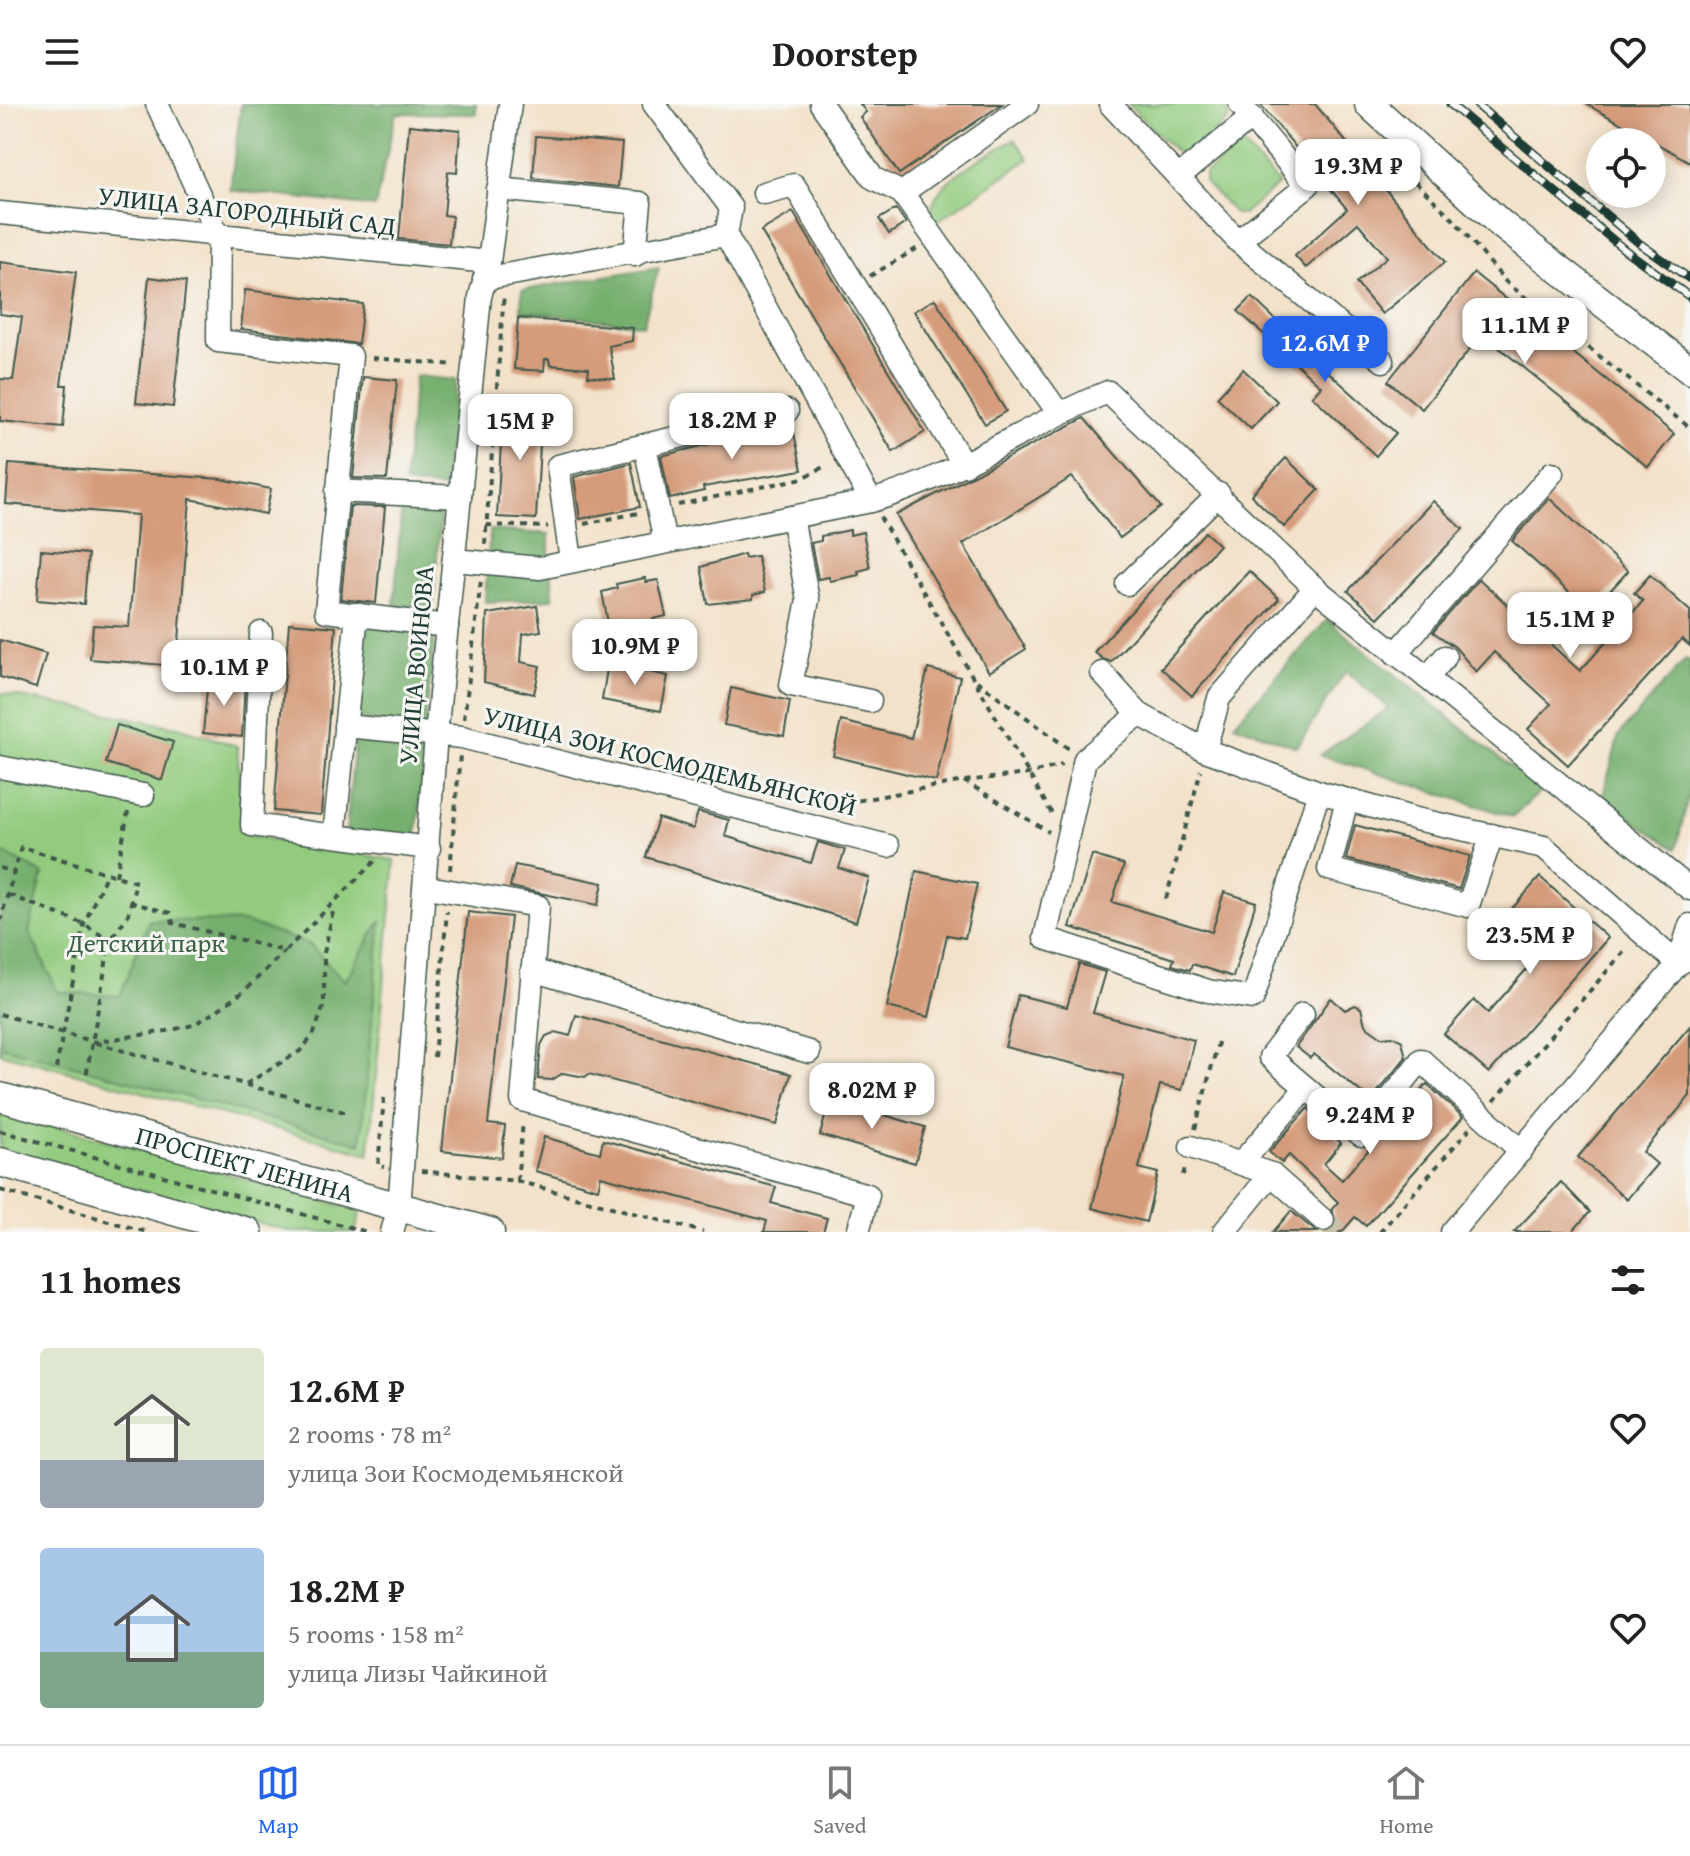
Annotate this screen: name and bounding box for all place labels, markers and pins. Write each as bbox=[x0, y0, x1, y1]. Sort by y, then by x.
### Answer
pin: 19.3M ₽ bbox=[1284, 139, 1432, 207]
pin: 11.1M ₽ bbox=[1451, 298, 1599, 366]
pin: 12.6M ₽ bbox=[1251, 316, 1399, 384]
pin: 18.2M ₽ bbox=[658, 393, 806, 461]
pin: 15M ₽ bbox=[464, 394, 576, 462]
pin: 15.1M ₽ bbox=[1496, 592, 1644, 660]
pin: 10.9M ₽ bbox=[561, 619, 709, 687]
pin: 10.1M ₽ bbox=[150, 640, 298, 708]
pin: 23.5M ₽ bbox=[1456, 908, 1604, 976]
pin: 8.02M ₽ bbox=[798, 1063, 946, 1131]
pin: 9.24M ₽ bbox=[1296, 1088, 1444, 1156]

